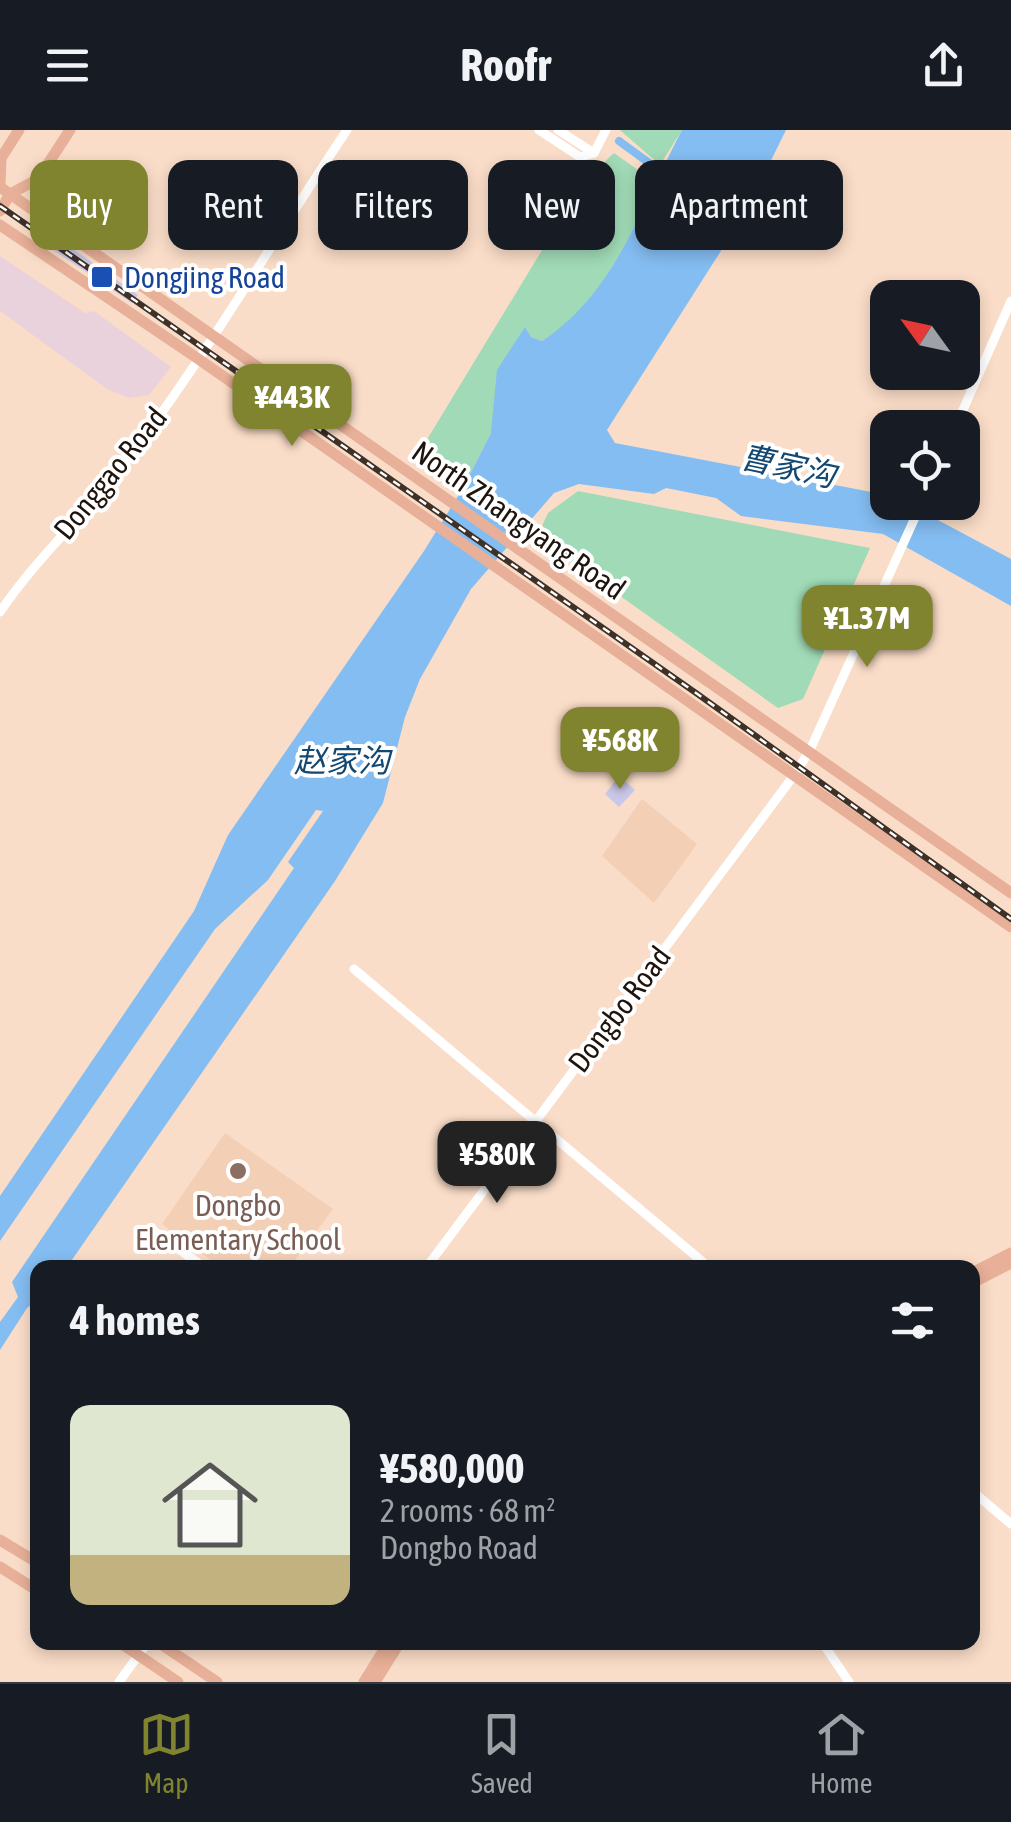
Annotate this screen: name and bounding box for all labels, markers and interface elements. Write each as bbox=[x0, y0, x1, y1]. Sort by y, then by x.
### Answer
icon: menu bbox=[40, 38, 95, 93]
icon: share bbox=[916, 38, 971, 93]
text: Roofr bbox=[460, 39, 551, 91]
chip: Buy bbox=[30, 160, 148, 250]
chip: Rent bbox=[168, 160, 298, 250]
chip: Filters bbox=[318, 160, 468, 250]
chip: New bbox=[488, 160, 615, 250]
chip: Apartment bbox=[635, 160, 843, 250]
place label: Dongjing Road bbox=[124, 260, 285, 294]
marker: Dongjing Road bbox=[89, 264, 115, 290]
north arrow bbox=[870, 280, 980, 390]
map controls bbox=[870, 280, 980, 520]
pin: ¥443K bbox=[222, 364, 362, 449]
text: ¥443K bbox=[254, 378, 330, 415]
street label: Donggao Road bbox=[47, 400, 173, 546]
button: locate bbox=[870, 410, 980, 520]
street label: North Zhangyang Road bbox=[406, 434, 632, 606]
water label: 曹家沟 bbox=[737, 438, 842, 495]
pin: ¥1.37M bbox=[786, 585, 948, 670]
text: ¥1.37M bbox=[824, 599, 910, 636]
pin: ¥568K bbox=[550, 707, 690, 792]
text: ¥568K bbox=[582, 721, 658, 758]
water label: 赵家沟 bbox=[294, 742, 393, 779]
street label: Dongbo Road bbox=[561, 940, 677, 1078]
pin: ¥580K bbox=[427, 1121, 567, 1206]
text: ¥580K bbox=[459, 1135, 535, 1172]
marker: Dongbo Elementary School bbox=[227, 1160, 249, 1182]
place label: Dongbo Elementary School bbox=[135, 1188, 341, 1256]
icon: filters bbox=[885, 1293, 940, 1348]
text: 4 homes bbox=[70, 1296, 200, 1344]
text: ¥580,000 bbox=[380, 1444, 525, 1492]
icon: home bbox=[150, 1445, 270, 1565]
text: 2 rooms · 68 m² bbox=[380, 1492, 555, 1529]
text: Dongbo Road bbox=[380, 1529, 538, 1566]
tab: Map bbox=[139, 1707, 194, 1799]
tab: Saved bbox=[471, 1707, 533, 1799]
tab: Home bbox=[810, 1707, 872, 1799]

